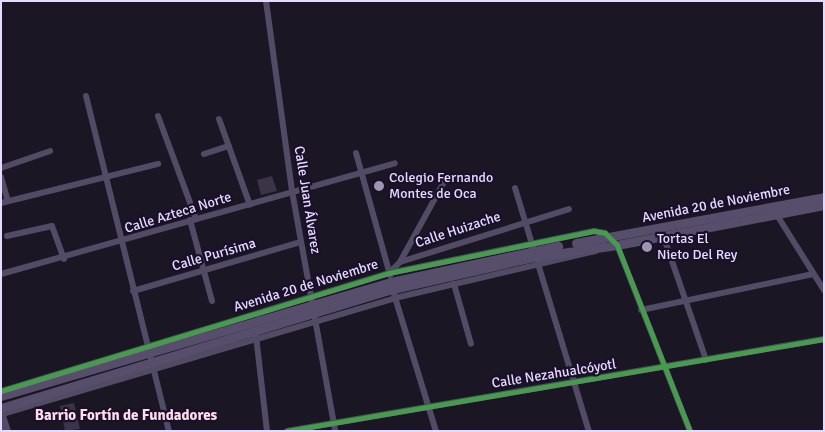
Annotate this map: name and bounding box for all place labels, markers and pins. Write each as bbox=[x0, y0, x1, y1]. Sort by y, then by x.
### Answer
place label: Colegio Fernando Montes de Oca bbox=[389, 170, 493, 202]
marker: Colegio Fernando Montes de Oca bbox=[373, 180, 385, 192]
place label: Tortas El Nieto Del Rey bbox=[657, 231, 737, 264]
marker: Tortas El Nieto Del Rey bbox=[641, 241, 653, 253]

